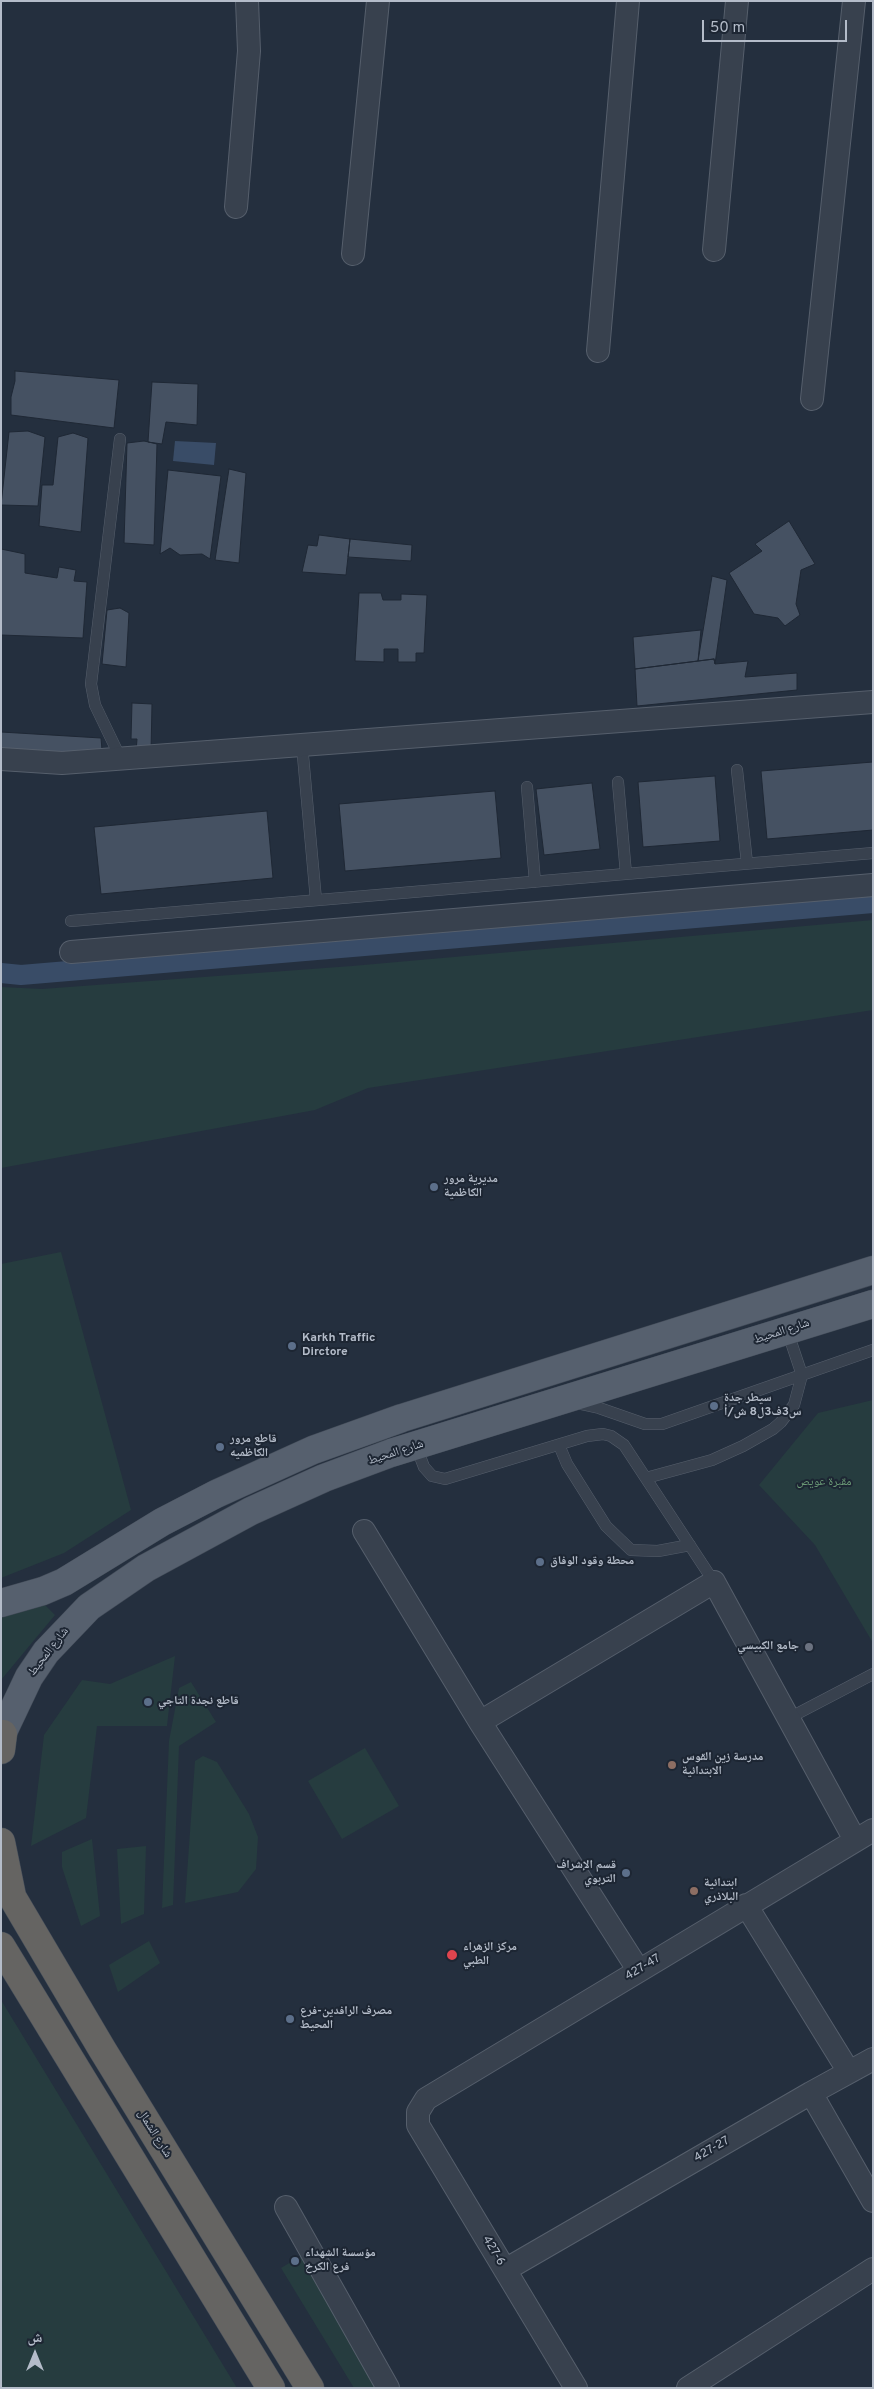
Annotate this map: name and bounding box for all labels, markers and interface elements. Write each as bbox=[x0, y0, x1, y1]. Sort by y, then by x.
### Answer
scale bar bbox=[704, 10, 849, 42]
text: 50 m bbox=[710, 19, 745, 38]
place label: مديرية مرور الكاظمية bbox=[444, 1173, 498, 1201]
marker: مديرية مرور الكاظمية bbox=[428, 1181, 440, 1193]
street label: شارع المحيط bbox=[752, 1316, 812, 1348]
place label: Karkh Traffic Dirctore bbox=[302, 1332, 375, 1360]
marker: Karkh Traffic Dirctore bbox=[286, 1340, 298, 1352]
place label: سيطر جدة س3ف3ل8 ش/أ bbox=[724, 1392, 802, 1420]
marker: سيطر جدة س3ف3ل8 ش/أ bbox=[708, 1400, 720, 1412]
place label: قاطع مرور الكاظميه bbox=[230, 1433, 277, 1461]
street label: شارع المحيط bbox=[366, 1437, 426, 1469]
marker: قاطع مرور الكاظميه bbox=[214, 1441, 226, 1453]
park label: مقبرة عويص bbox=[796, 1476, 852, 1490]
place label: محطة وقود الوفاق bbox=[550, 1555, 634, 1569]
marker: محطة وقود الوفاق bbox=[534, 1556, 546, 1568]
street label: شارع المحيط bbox=[26, 1625, 72, 1679]
place label: جامع الكبيسي bbox=[737, 1640, 799, 1654]
marker: جامع الكبيسي bbox=[803, 1641, 815, 1653]
place label: قاطع نجدة التاجي bbox=[158, 1695, 239, 1709]
marker: قاطع نجدة التاجي bbox=[142, 1696, 154, 1708]
place label: مدرسة زين القوس الابتدائية bbox=[682, 1751, 763, 1779]
marker: مدرسة زين القوس الابتدائية bbox=[666, 1759, 678, 1771]
place label: قسم الإشراف التربوي bbox=[556, 1859, 616, 1887]
marker: قسم الإشراف التربوي bbox=[620, 1867, 632, 1879]
place label: ابتدائية البلاذري bbox=[704, 1877, 738, 1905]
marker: ابتدائية البلاذري bbox=[688, 1885, 700, 1897]
place label: مركز الزهراء الطبي bbox=[463, 1941, 517, 1969]
marker: مركز الزهراء الطبي bbox=[445, 1948, 459, 1962]
street label: 427-47 bbox=[623, 1952, 663, 1984]
place label: مصرف الرافدين-فرع المحيط bbox=[300, 2005, 392, 2033]
marker: مصرف الرافدين-فرع المحيط bbox=[284, 2013, 296, 2025]
street label: شارع الشمال bbox=[134, 2107, 174, 2161]
street label: 427-27 bbox=[692, 2134, 732, 2166]
street label: 427-6 bbox=[479, 2233, 507, 2269]
place label: مؤسسة الشهداء فرع الكرخ bbox=[305, 2247, 376, 2275]
marker: مؤسسة الشهداء فرع الكرخ bbox=[289, 2255, 301, 2267]
north arrow bbox=[10, 2329, 60, 2379]
text: ش bbox=[28, 2330, 42, 2347]

